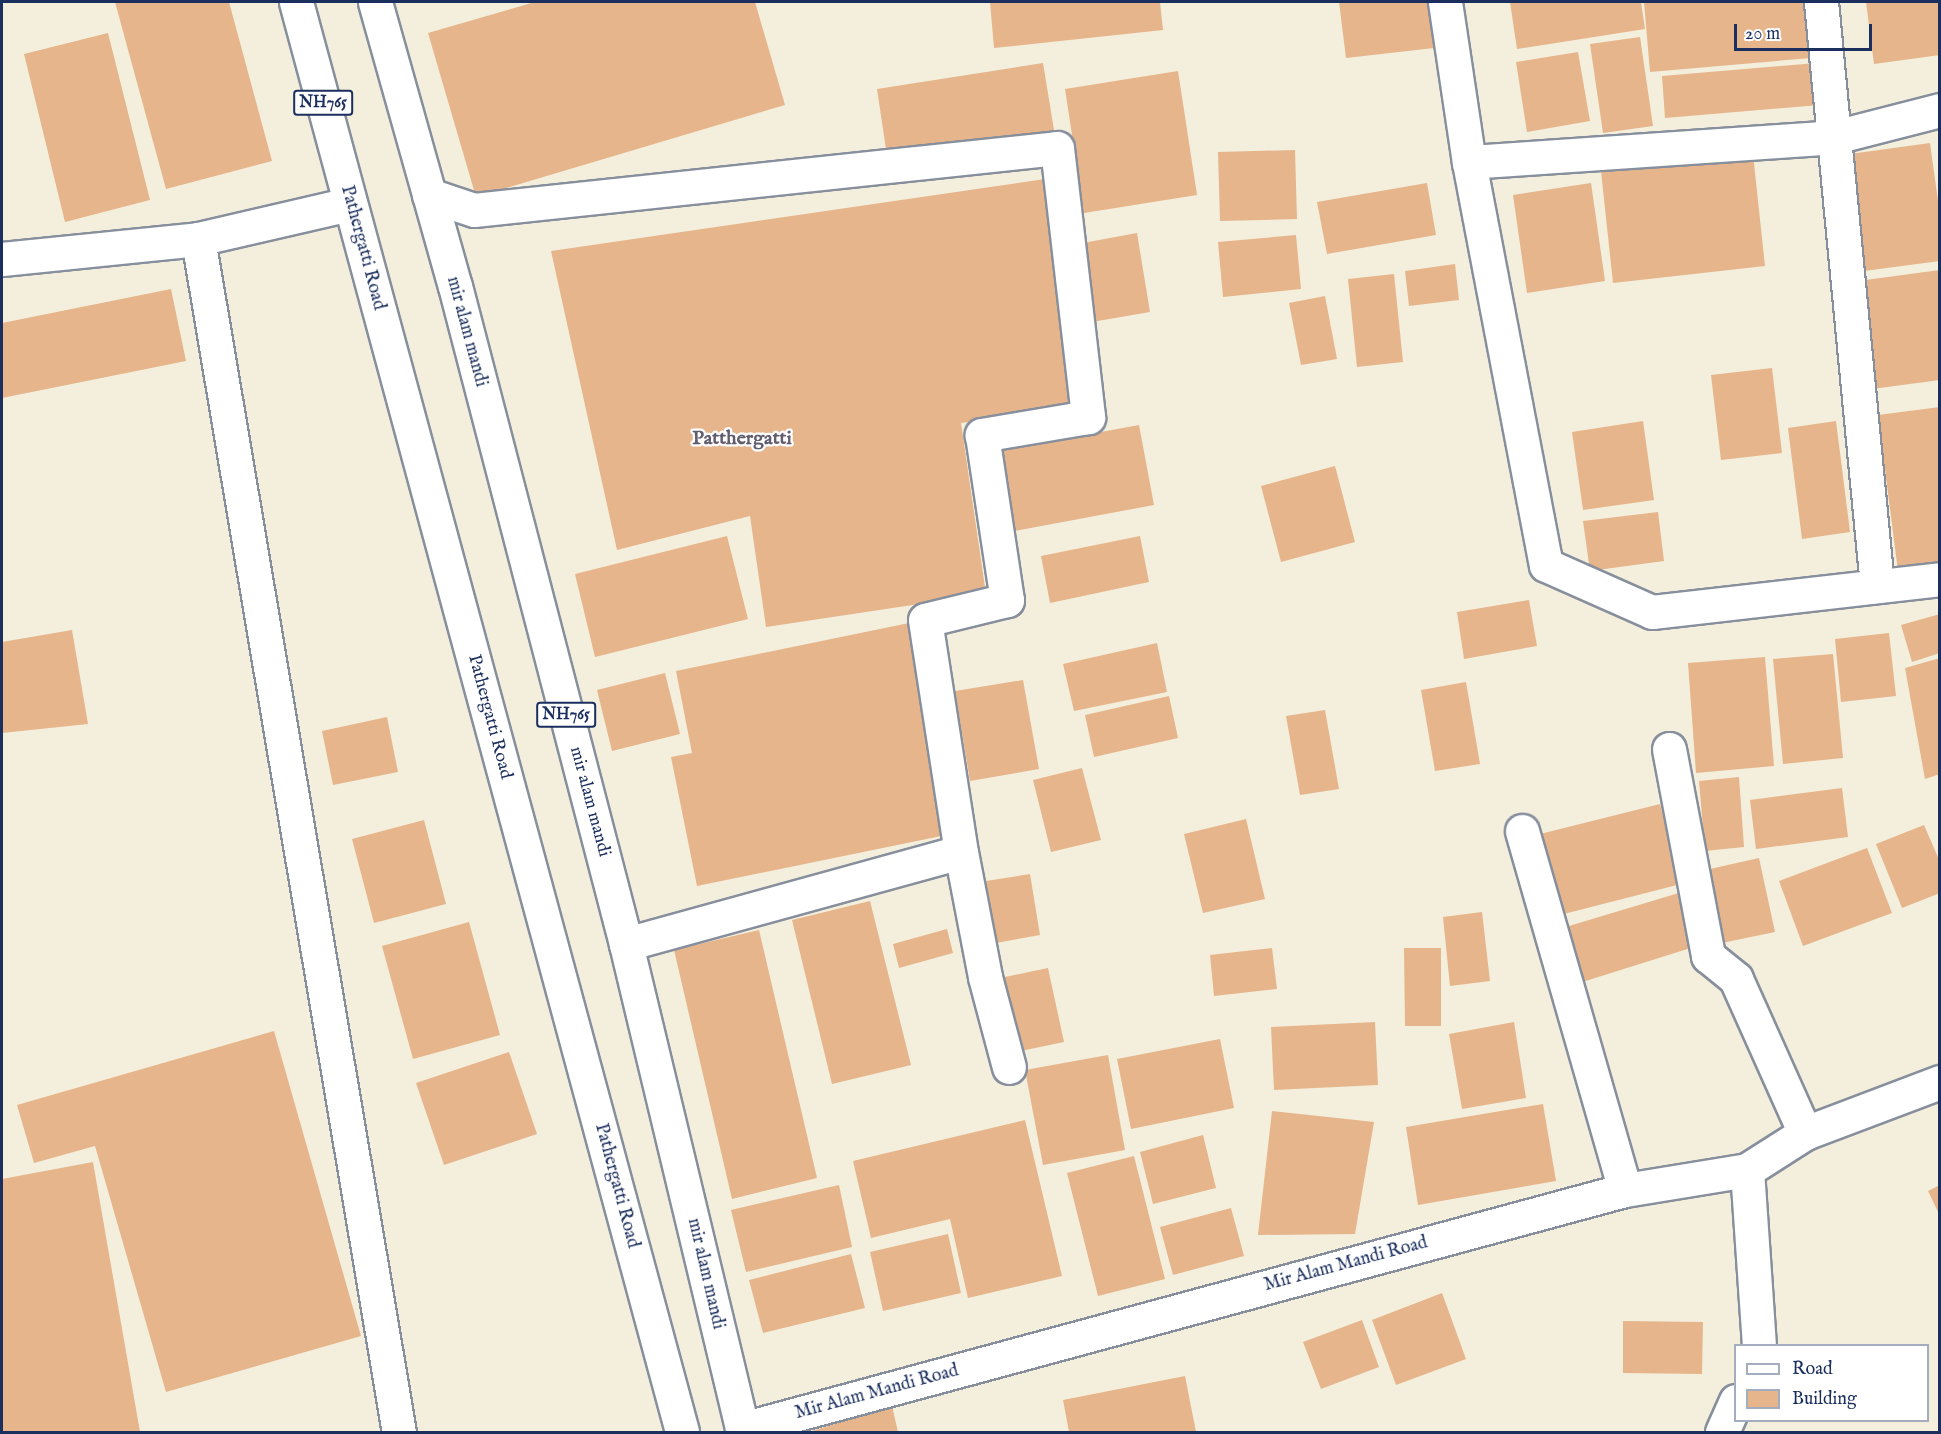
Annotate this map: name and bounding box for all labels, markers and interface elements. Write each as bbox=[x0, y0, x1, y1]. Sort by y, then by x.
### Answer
scale bar bbox=[1737, 12, 1875, 50]
text: 20 m bbox=[1745, 23, 1780, 46]
road number: NH765 bbox=[293, 90, 353, 116]
street label: Pathergatti Road bbox=[335, 183, 389, 313]
street label: mir alam mandi bbox=[441, 275, 491, 389]
district label: Patthergatti bbox=[692, 426, 792, 450]
street label: Pathergatti Road bbox=[462, 652, 516, 782]
road number: NH765 bbox=[536, 702, 596, 728]
street label: mir alam mandi bbox=[564, 745, 614, 859]
street label: Pathergatti Road bbox=[589, 1121, 643, 1251]
street label: mir alam mandi bbox=[682, 1216, 728, 1332]
street label: Mir Alam Mandi Road bbox=[1262, 1233, 1430, 1297]
legend bbox=[1734, 1344, 1929, 1422]
text: Road bbox=[1792, 1358, 1833, 1381]
street label: Mir Alam Mandi Road bbox=[793, 1361, 961, 1425]
text: Building bbox=[1792, 1388, 1857, 1411]

